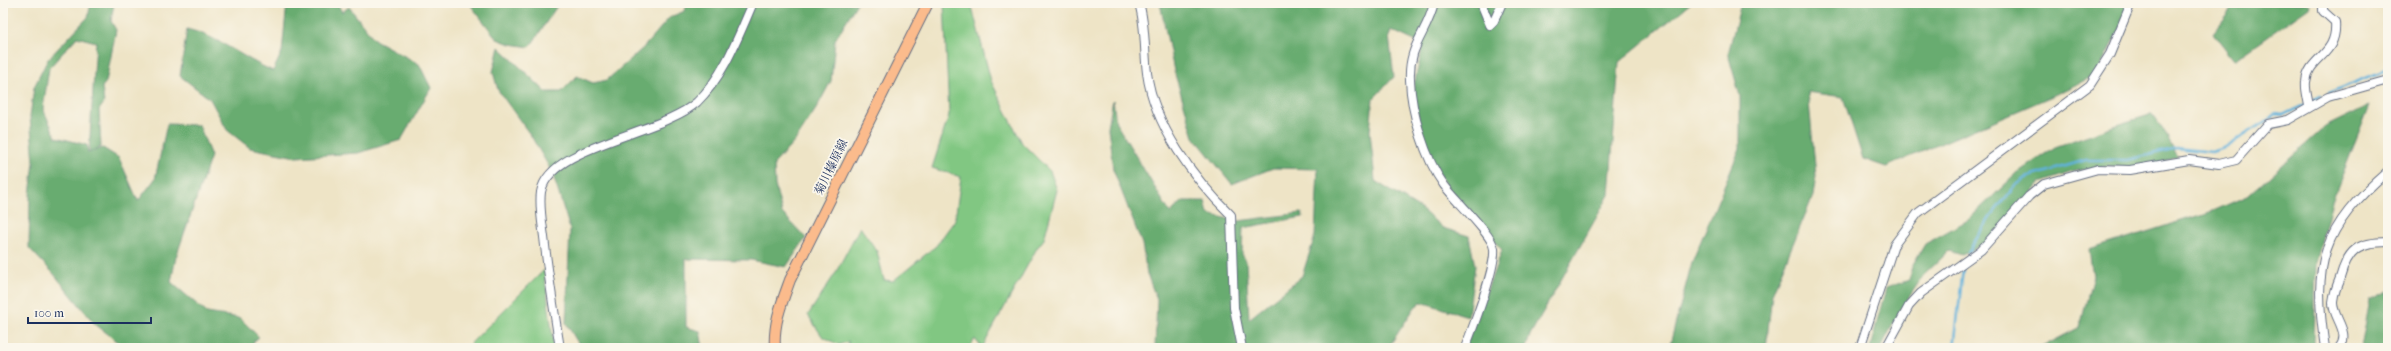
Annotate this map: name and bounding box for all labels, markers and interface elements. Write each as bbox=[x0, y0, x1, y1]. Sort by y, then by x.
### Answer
street label: 菊川榛原線 bbox=[812, 137, 850, 197]
scale bar bbox=[28, 299, 151, 325]
text: 100 m bbox=[34, 306, 64, 320]

